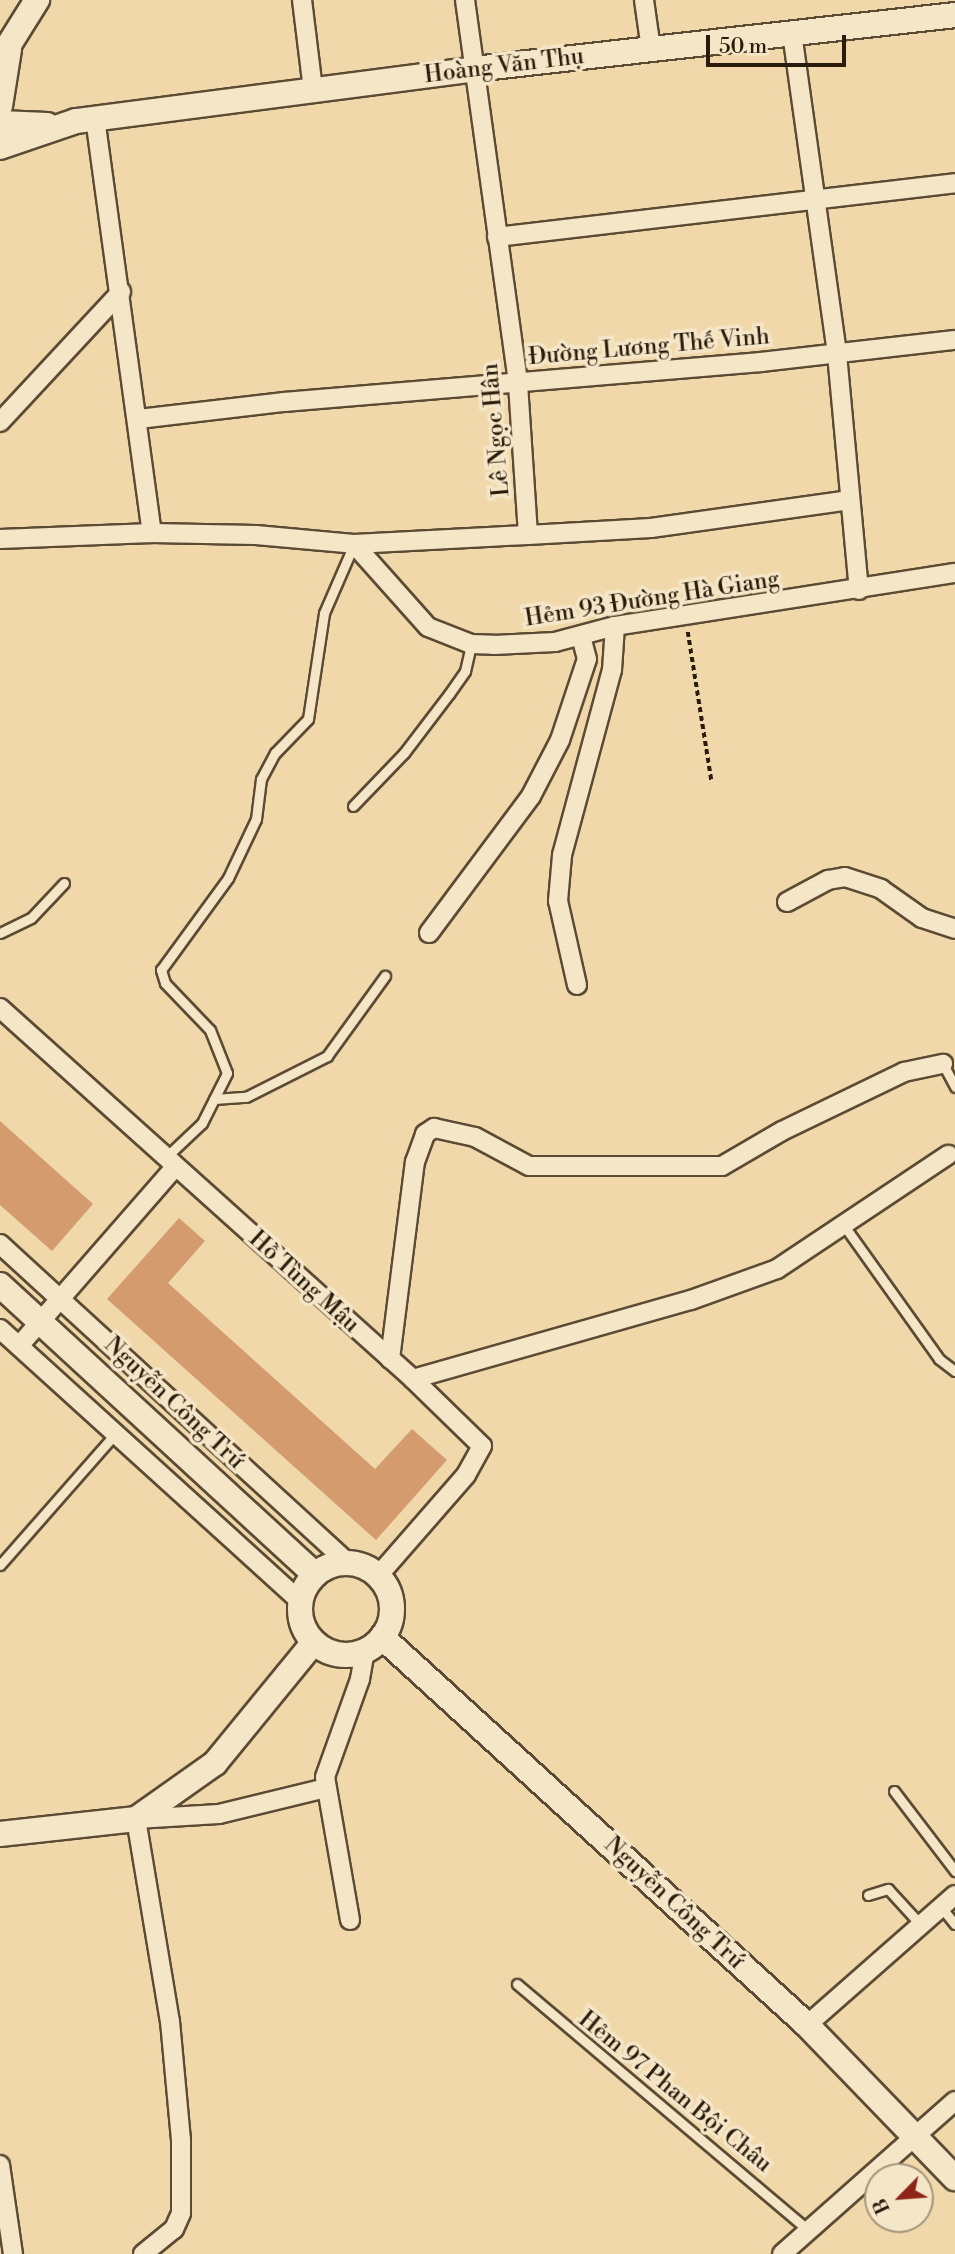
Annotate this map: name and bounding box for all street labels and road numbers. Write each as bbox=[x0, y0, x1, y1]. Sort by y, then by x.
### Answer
street label: Hoàng Văn Thụ bbox=[423, 43, 585, 89]
street label: Đường Lương Thế Vinh bbox=[527, 323, 771, 371]
street label: Lê Ngọc Hân bbox=[476, 362, 516, 498]
street label: Hẻm 93 Đường Hà Giang bbox=[523, 565, 781, 633]
street label: Hồ Tùng Mậu bbox=[243, 1225, 365, 1339]
street label: Nguyễn Công Trứ bbox=[98, 1331, 250, 1475]
street label: Nguyễn Công Trứ bbox=[598, 1831, 750, 1975]
street label: Hẻm 97 Phan Bội Châu bbox=[573, 2006, 777, 2178]

